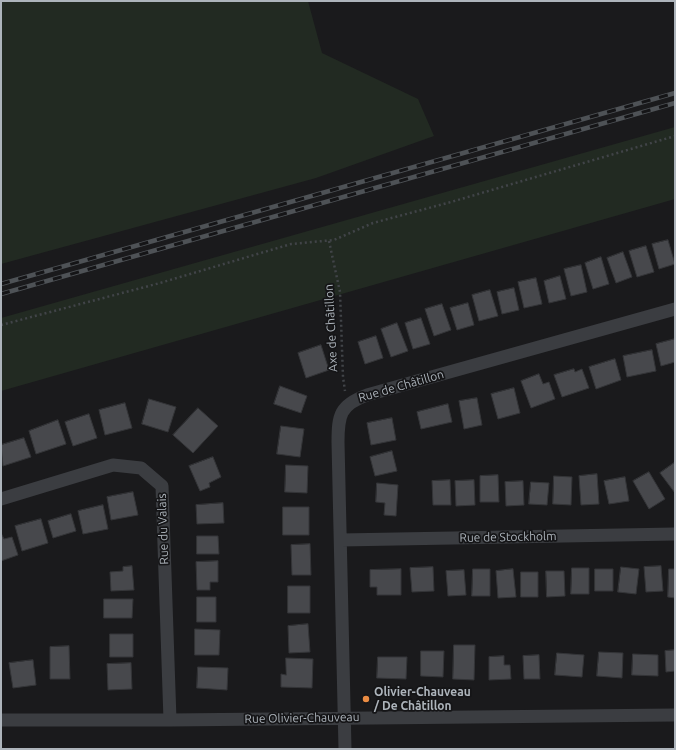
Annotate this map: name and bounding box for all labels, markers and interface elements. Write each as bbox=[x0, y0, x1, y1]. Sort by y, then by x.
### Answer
street label: Axe de Châtillon bbox=[322, 284, 340, 372]
street label: Rue de Châtillon bbox=[357, 367, 445, 405]
street label: Rue du Valais bbox=[155, 493, 171, 565]
street label: Rue de Stockholm bbox=[459, 529, 557, 545]
place label: Olivier-Chauveau / De Châtillon bbox=[374, 685, 471, 713]
marker: Olivier-Chauveau / De Châtillon bbox=[361, 694, 371, 704]
street label: Rue Olivier-Chauveau bbox=[244, 710, 360, 726]

